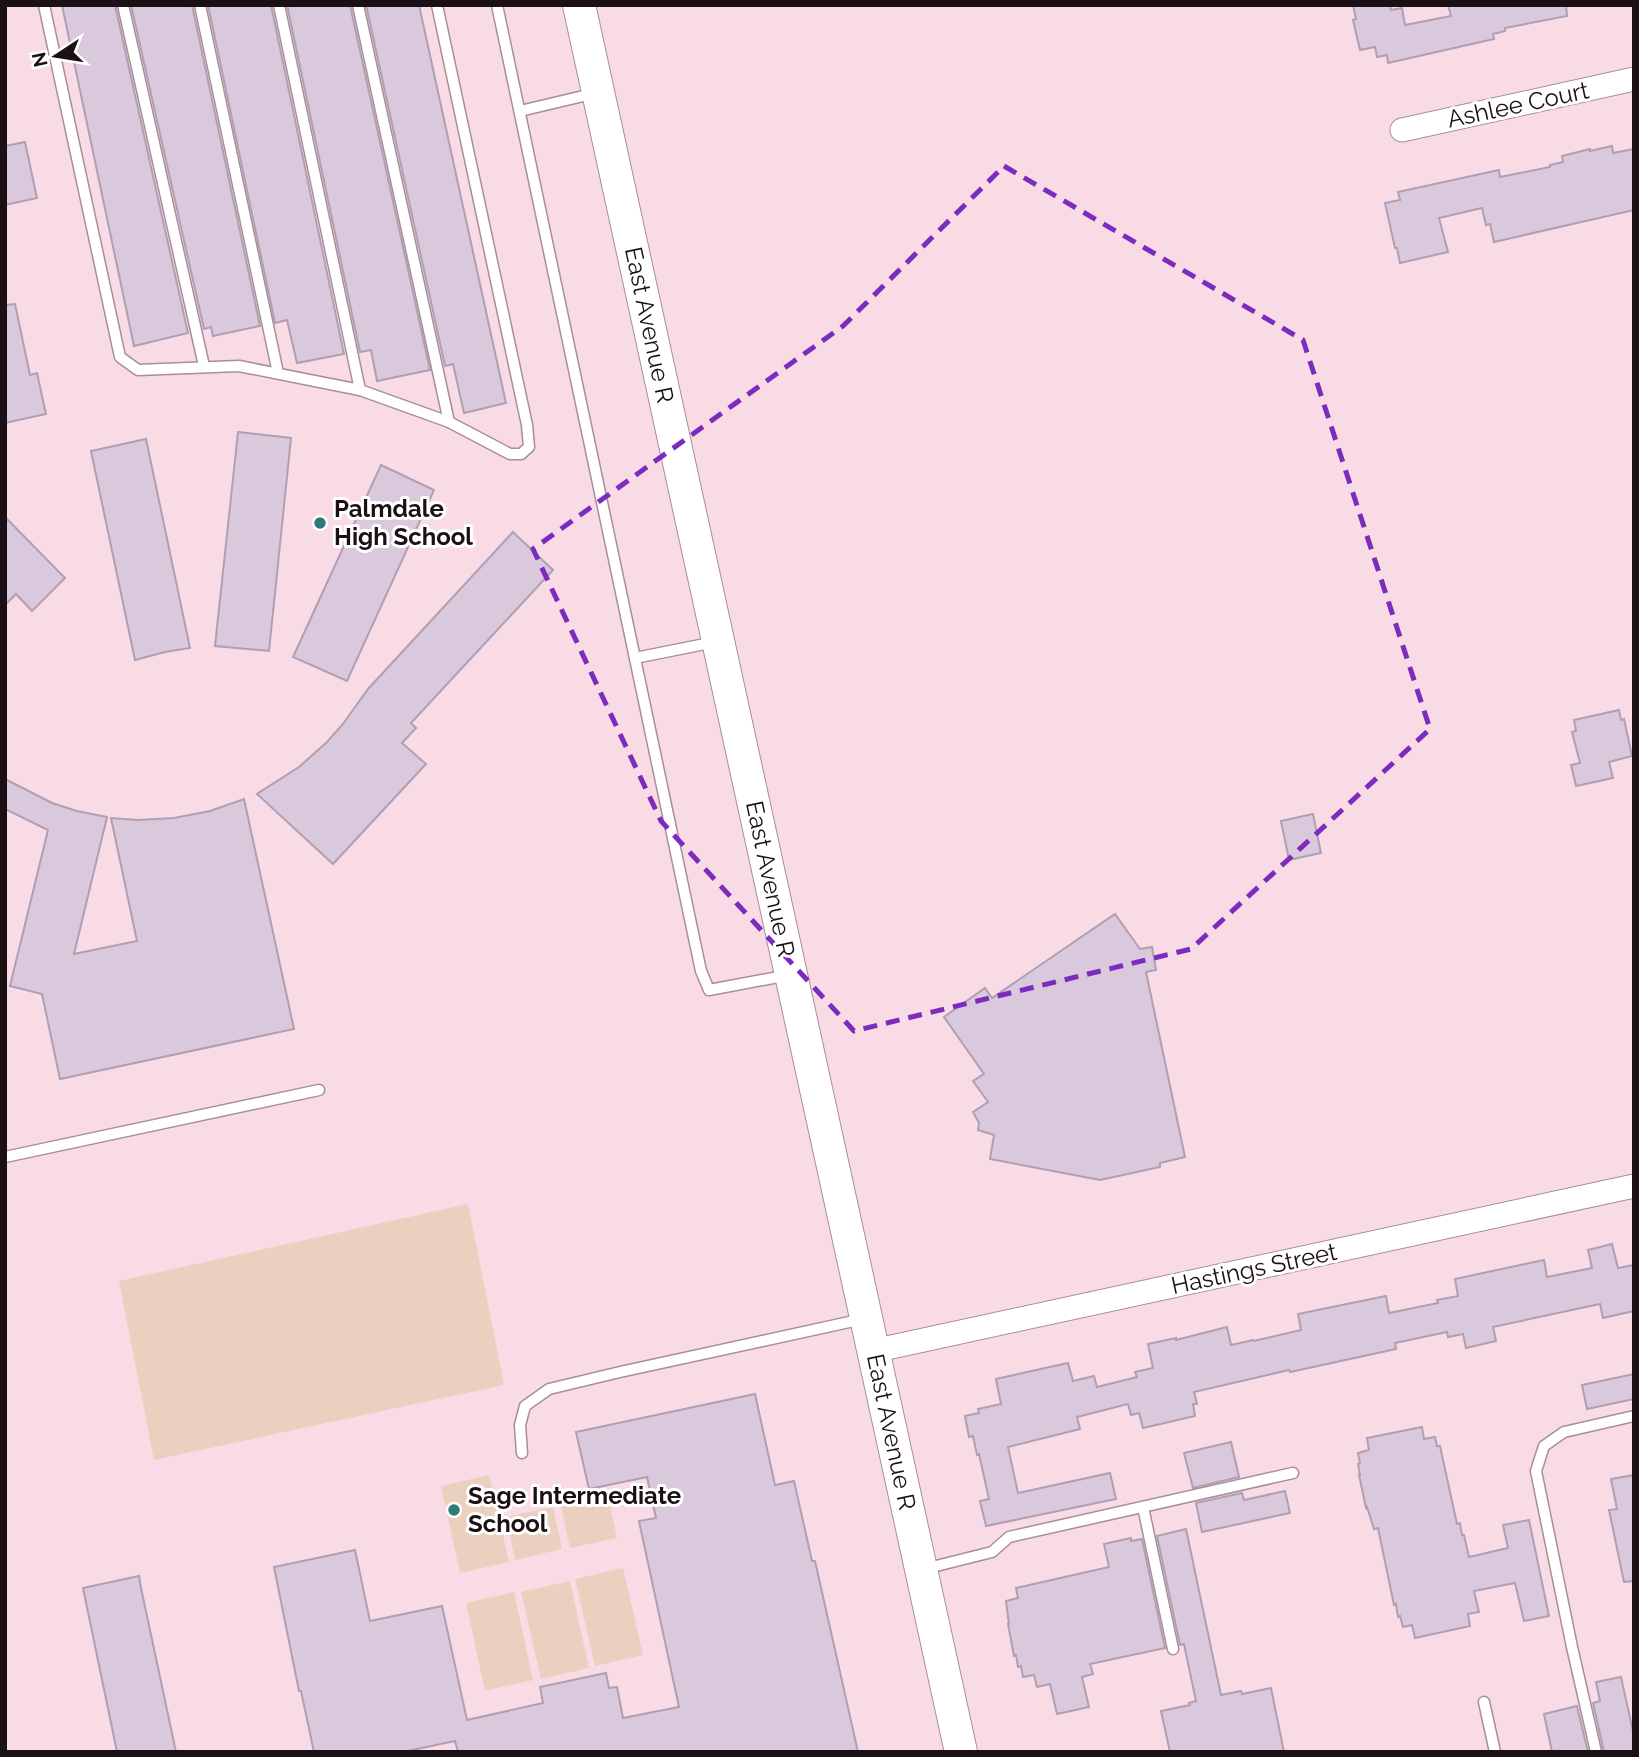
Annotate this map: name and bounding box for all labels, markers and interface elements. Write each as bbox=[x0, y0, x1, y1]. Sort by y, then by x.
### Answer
north arrow bbox=[21, 21, 91, 91]
text: N bbox=[27, 50, 52, 69]
street label: Ashlee Court bbox=[1444, 75, 1591, 134]
street label: East Avenue R bbox=[619, 244, 680, 406]
place label: Palmdale High School bbox=[334, 494, 473, 551]
marker: Palmdale High School bbox=[312, 515, 328, 531]
street label: East Avenue R bbox=[740, 798, 801, 960]
street label: Hastings Street bbox=[1168, 1237, 1339, 1300]
street label: East Avenue R bbox=[861, 1351, 922, 1513]
place label: Sage Intermediate School bbox=[468, 1481, 681, 1538]
marker: Sage Intermediate School bbox=[446, 1502, 462, 1518]

